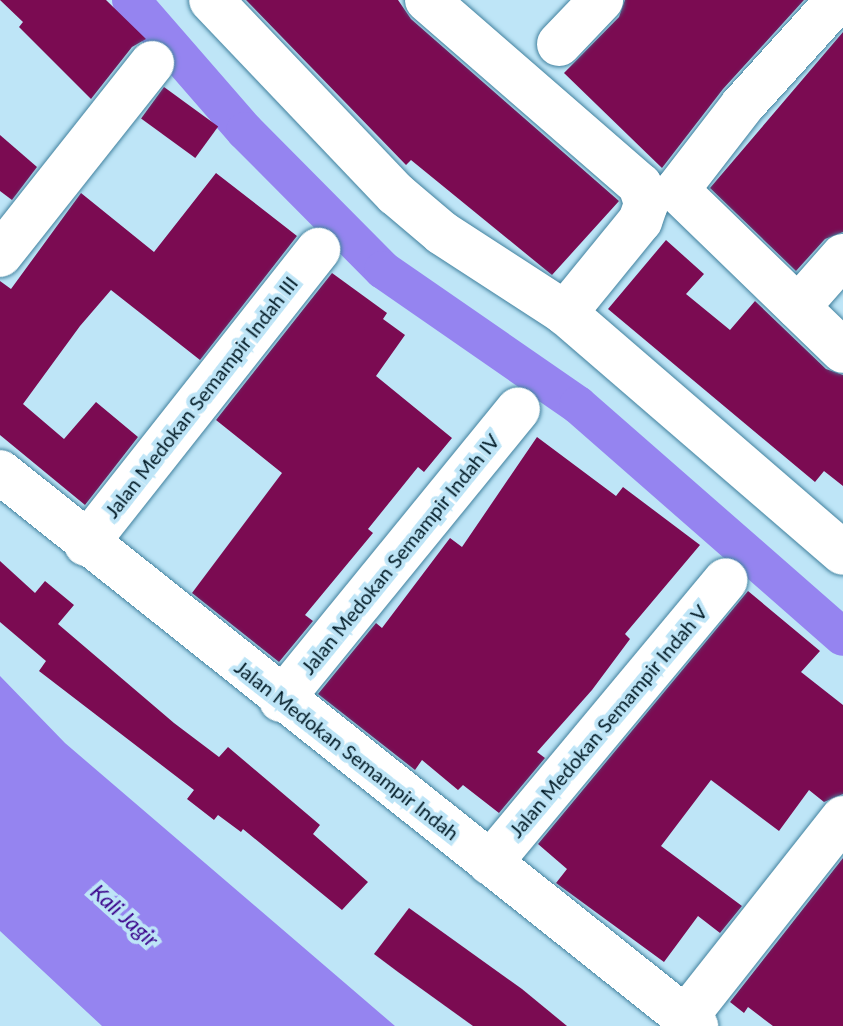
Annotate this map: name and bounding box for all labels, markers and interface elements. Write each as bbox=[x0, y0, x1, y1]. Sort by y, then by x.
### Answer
street label: Jalan Medokan Semampir Indah III bbox=[99, 271, 303, 523]
street label: Jalan Medokan Semampir Indah IV bbox=[296, 429, 504, 679]
street label: Jalan Medokan Semampir Indah V bbox=[503, 600, 713, 842]
street label: Jalan Medokan Semampir Indah bbox=[230, 655, 464, 845]
water label: Kali Jagir bbox=[86, 878, 164, 952]

